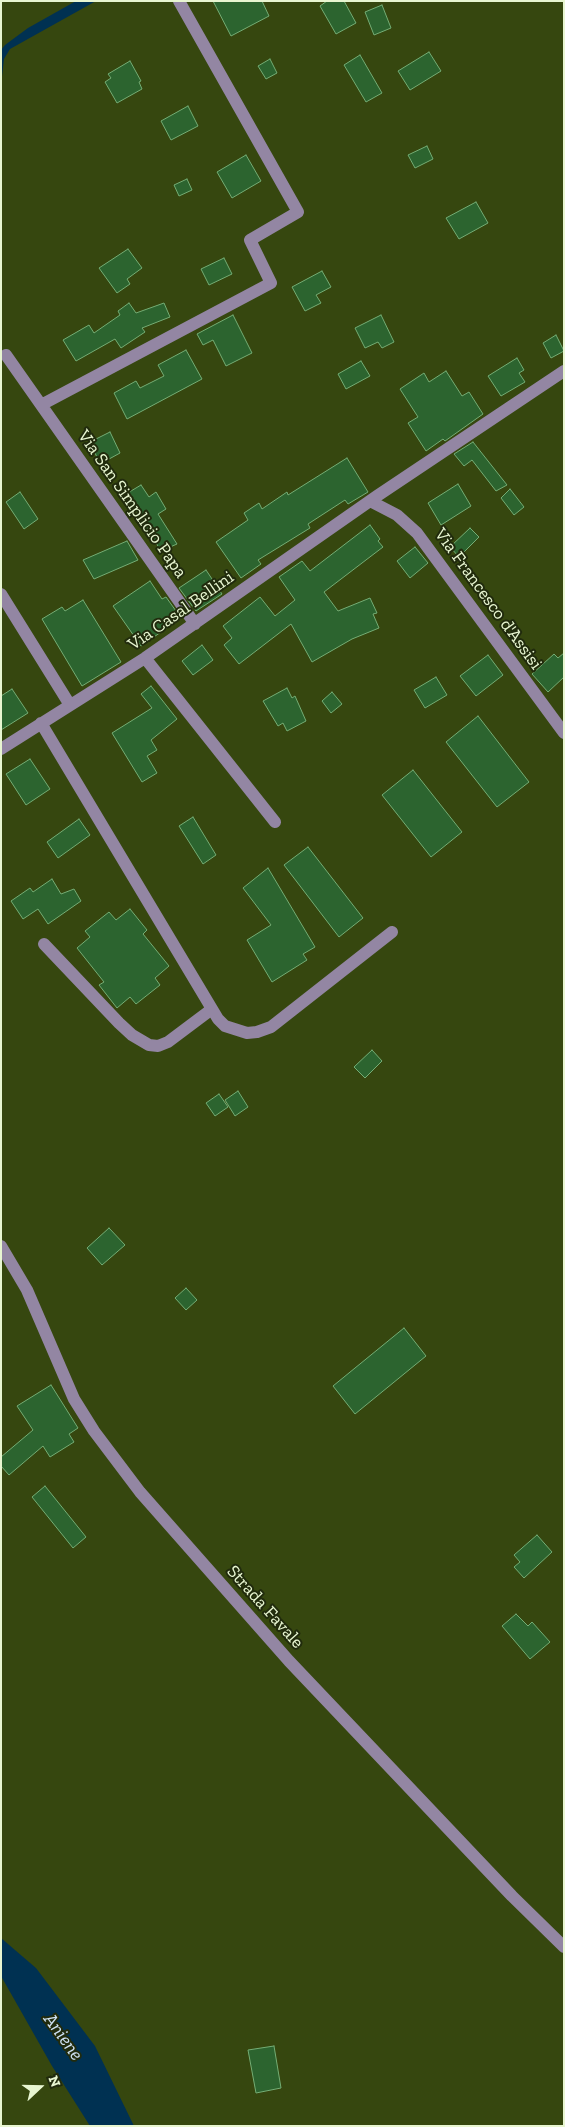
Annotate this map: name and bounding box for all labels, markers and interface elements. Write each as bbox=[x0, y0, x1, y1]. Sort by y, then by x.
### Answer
street label: Via San Simplicio Papa bbox=[73, 426, 191, 582]
street label: Via Francesco d'Assisi bbox=[429, 524, 547, 674]
street label: Via Casal Bellini bbox=[124, 567, 238, 655]
street label: Strada Favale bbox=[222, 1561, 308, 1653]
water label: Aniene bbox=[38, 2009, 88, 2065]
north arrow bbox=[15, 2062, 65, 2112]
text: N bbox=[45, 2073, 64, 2089]

